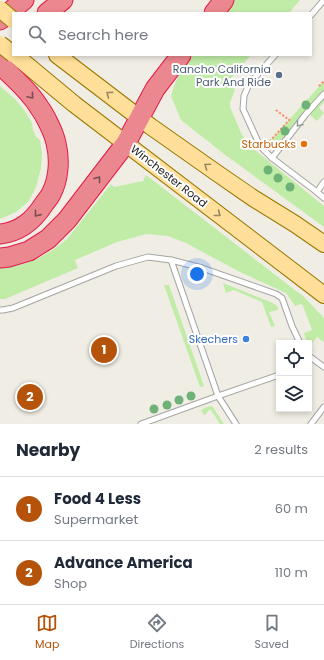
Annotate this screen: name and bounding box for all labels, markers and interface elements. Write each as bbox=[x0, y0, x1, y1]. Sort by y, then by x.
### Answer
search box bbox=[12, 12, 312, 56]
icon: search bbox=[26, 23, 48, 45]
text: Search here bbox=[58, 24, 148, 45]
place label: Rancho California Park And Ride bbox=[173, 61, 271, 90]
marker: Rancho California Park And Ride bbox=[274, 70, 284, 80]
one-way arrow bbox=[26, 92, 33, 99]
one-way arrow bbox=[107, 92, 114, 99]
one-way arrow bbox=[296, 120, 303, 127]
place label: Starbucks bbox=[241, 136, 296, 152]
marker: Starbucks bbox=[299, 139, 309, 149]
street label: Winchester Road bbox=[127, 141, 211, 211]
one-way arrow bbox=[205, 164, 212, 171]
one-way arrow bbox=[94, 176, 101, 183]
one-way arrow bbox=[35, 209, 42, 216]
one-way arrow bbox=[213, 209, 220, 216]
your location bbox=[187, 264, 207, 284]
place label: Skechers bbox=[189, 331, 238, 347]
marker: Skechers bbox=[241, 334, 251, 344]
pin: 1 bbox=[91, 335, 117, 365]
map controls bbox=[276, 340, 312, 412]
button: locate bbox=[276, 340, 312, 376]
button: layers bbox=[276, 376, 312, 412]
pin: 2 bbox=[17, 382, 43, 412]
text: Nearby bbox=[16, 438, 80, 462]
text: 2 results bbox=[254, 440, 308, 459]
text: Food 4 Less bbox=[54, 488, 141, 509]
text: 1 bbox=[27, 499, 31, 518]
text: 60 m bbox=[275, 499, 308, 518]
text: Supermarket bbox=[54, 510, 138, 529]
text: Advance America bbox=[54, 552, 193, 573]
text: 2 bbox=[25, 563, 33, 582]
text: 110 m bbox=[275, 563, 308, 582]
text: Shop bbox=[54, 574, 87, 593]
tab: Map bbox=[35, 612, 59, 653]
tab: Directions bbox=[130, 612, 184, 653]
tab: Saved bbox=[255, 612, 289, 653]

